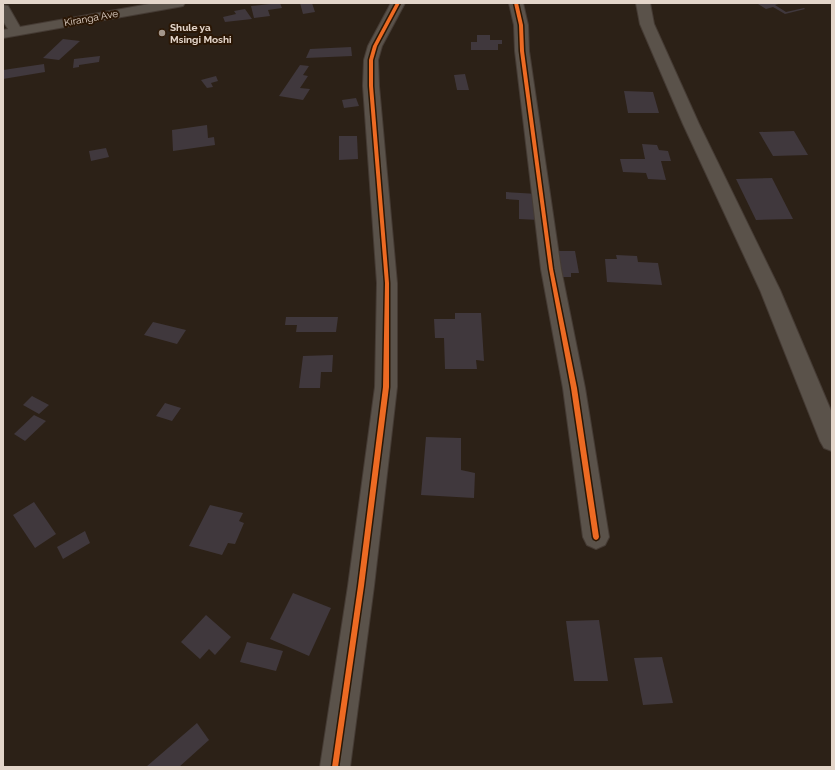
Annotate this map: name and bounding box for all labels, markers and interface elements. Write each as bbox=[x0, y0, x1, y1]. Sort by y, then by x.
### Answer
street label: Kiranga Ave bbox=[63, 8, 119, 28]
place label: Shule ya Msingi Moshi bbox=[170, 22, 232, 45]
marker: Shule ya Msingi Moshi bbox=[157, 28, 167, 38]

